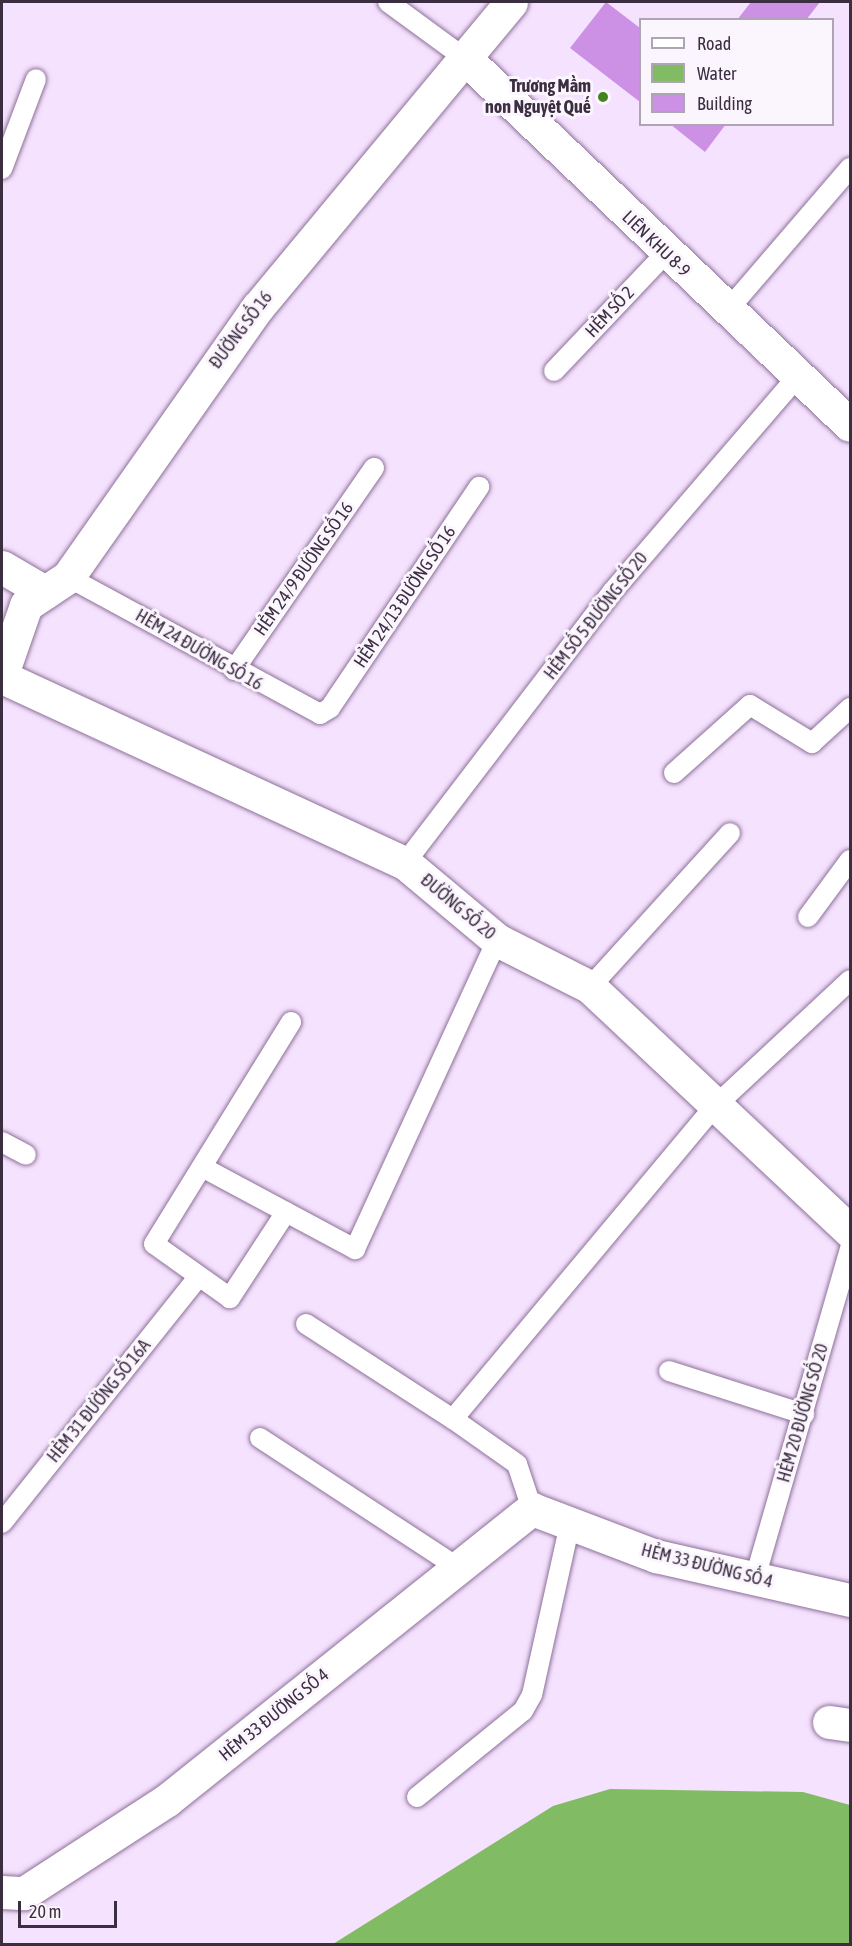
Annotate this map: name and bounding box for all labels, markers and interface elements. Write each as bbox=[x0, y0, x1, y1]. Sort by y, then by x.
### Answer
legend bbox=[639, 18, 834, 126]
text: Road bbox=[697, 33, 731, 54]
text: Water bbox=[697, 63, 736, 84]
place label: Trương Mầm non Nguyệt Quế bbox=[485, 76, 591, 118]
marker: Trương Mầm non Nguyệt Quế bbox=[596, 90, 610, 104]
text: Building bbox=[697, 93, 752, 114]
street label: LIÊN KHU 8-9 bbox=[618, 206, 694, 282]
street label: HẺM SỐ 2 bbox=[581, 282, 639, 342]
street label: ĐƯỜNG SỐ 16 bbox=[205, 287, 277, 373]
street label: HẺM 24/9 ĐƯỜNG SỐ 16 bbox=[250, 498, 358, 640]
street label: HẺM 24/13 ĐƯỜNG SỐ 16 bbox=[350, 522, 460, 672]
street label: HẺM SỐ 5 ĐƯỜNG SỐ 20 bbox=[540, 548, 652, 684]
street label: HẺM 24 ĐƯỜNG SỐ 16 bbox=[132, 605, 266, 695]
street label: ĐƯỜNG SỐ 20 bbox=[416, 869, 500, 945]
street label: HẺM 31 ĐƯỜNG SỐ 16A bbox=[43, 1335, 155, 1467]
street label: HẺM 20 ĐƯỜNG SỐ 20 bbox=[773, 1341, 833, 1485]
street label: HẺM 33 ĐƯỜNG SỐ 4 bbox=[639, 1539, 775, 1593]
street label: HẺM 33 ĐƯỜNG SỐ 4 bbox=[215, 1664, 333, 1766]
scale bar bbox=[21, 1889, 120, 1927]
text: 20 m bbox=[29, 1901, 61, 1922]

